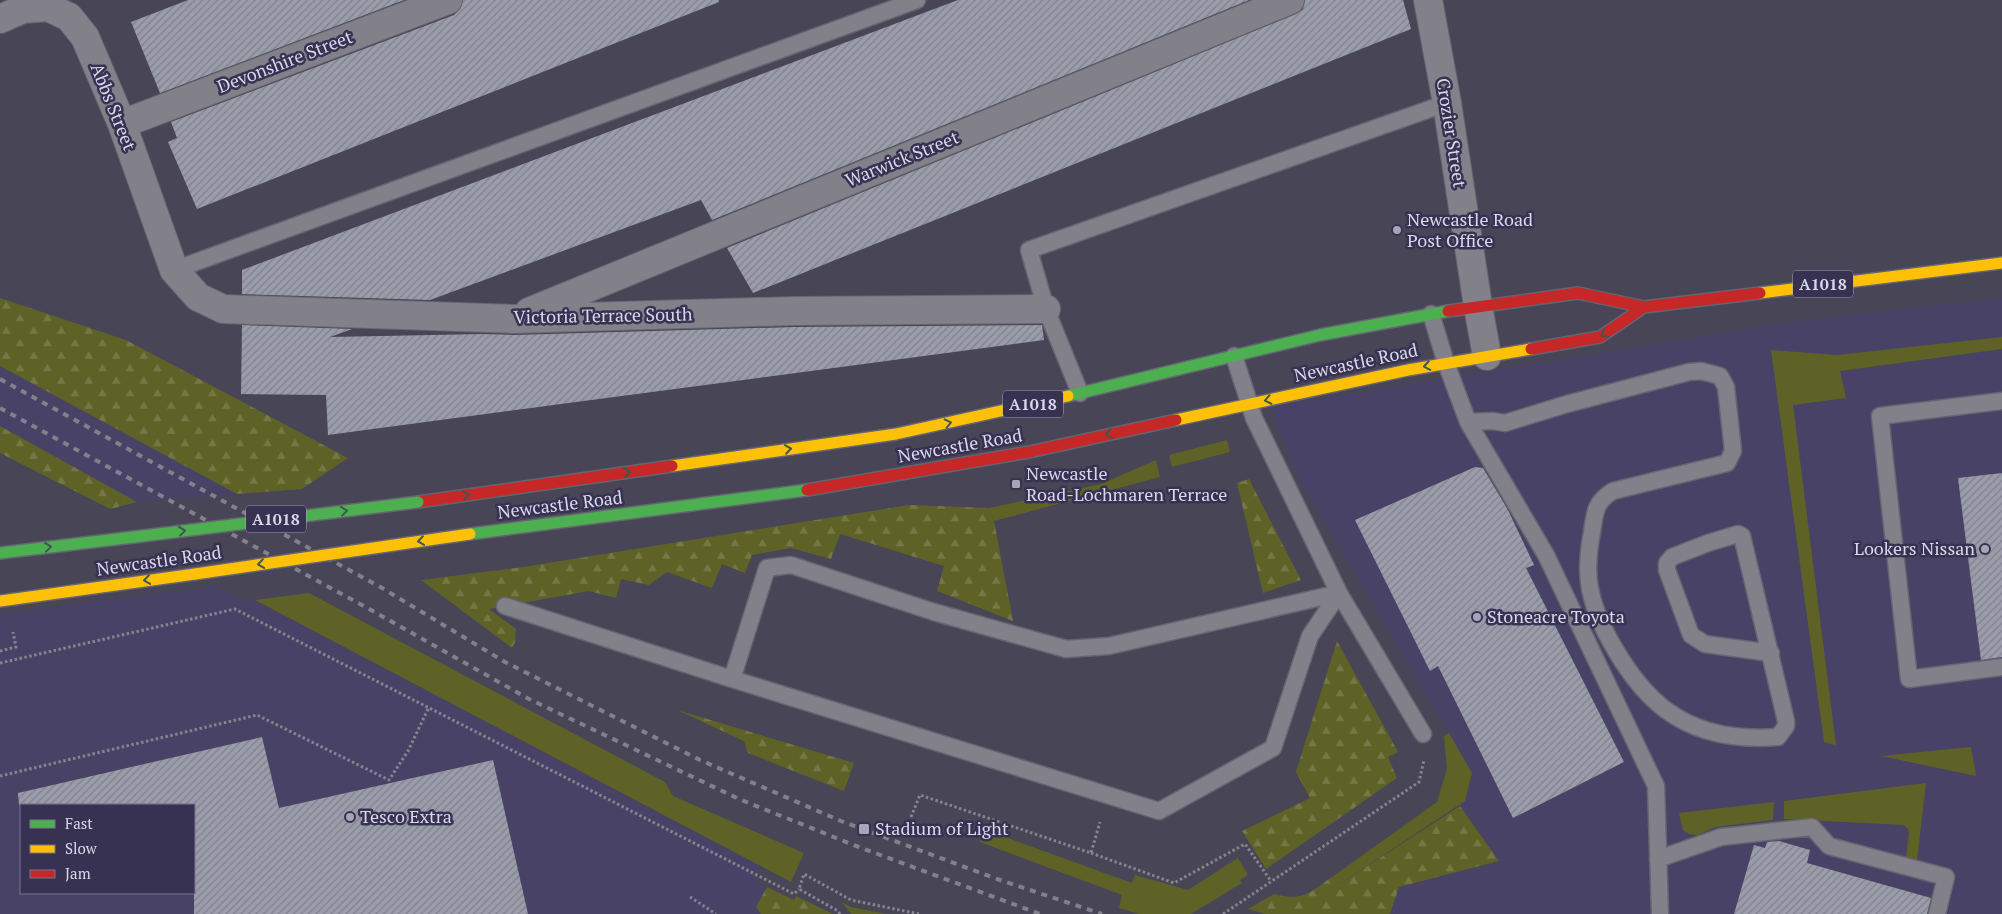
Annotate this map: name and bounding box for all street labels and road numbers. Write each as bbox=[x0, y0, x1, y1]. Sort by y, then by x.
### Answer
street label: Devonshire Street bbox=[214, 24, 356, 98]
street label: Abbs Street bbox=[86, 59, 142, 154]
street label: Crozier Street bbox=[1431, 76, 1473, 190]
street label: Warwick Street bbox=[841, 124, 962, 192]
road number: A1018 bbox=[1793, 270, 1853, 298]
street label: Victoria Terrace South bbox=[513, 301, 693, 329]
street label: Newcastle Road bbox=[1292, 337, 1420, 387]
road number: A1018 bbox=[1003, 390, 1063, 418]
street label: Newcastle Road bbox=[896, 422, 1024, 468]
street label: Newcastle Road bbox=[496, 484, 624, 524]
road number: A1018 bbox=[246, 506, 306, 532]
street label: Newcastle Road bbox=[95, 539, 223, 581]

